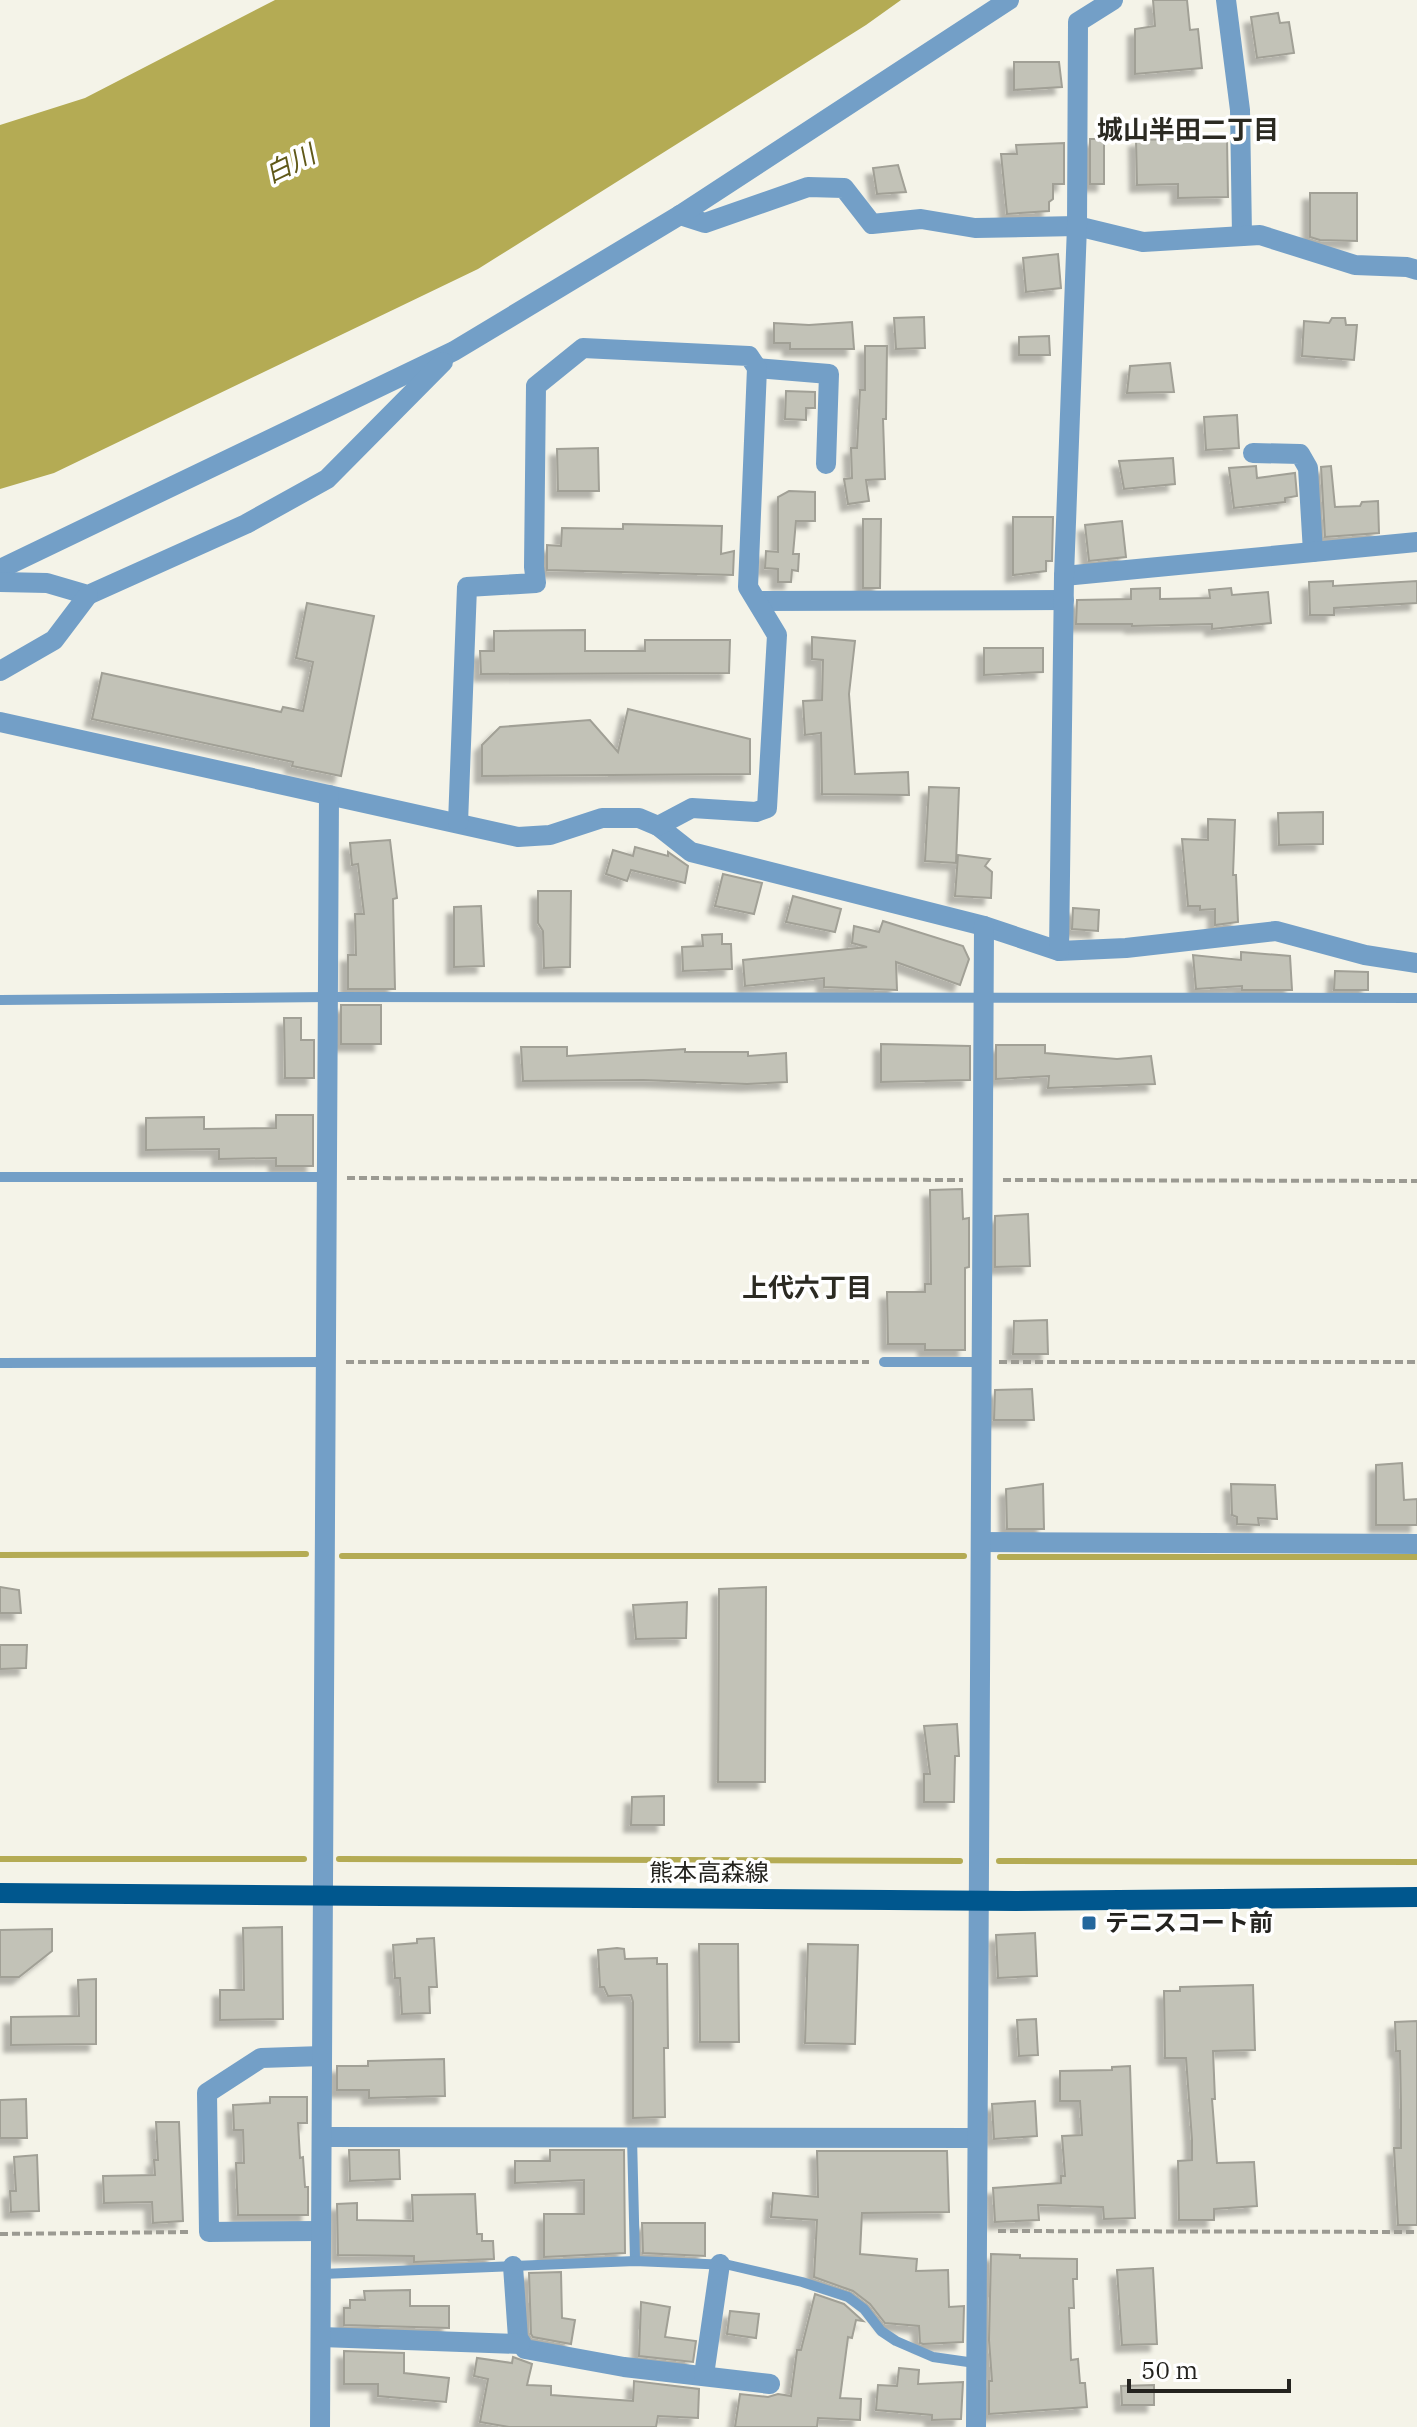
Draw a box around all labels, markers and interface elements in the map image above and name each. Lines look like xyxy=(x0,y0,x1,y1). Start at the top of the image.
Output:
district label: 城山半田二丁目 xyxy=(1097,112,1279,146)
water label: 白川 xyxy=(259,135,323,190)
district label: 上代六丁目 xyxy=(742,1270,872,1304)
street label: 熊本高森線 xyxy=(649,1856,769,1888)
place label: テニスコート前 xyxy=(1105,1906,1273,1938)
marker: テニスコート前 xyxy=(1080,1914,1098,1932)
scale bar xyxy=(1129,2343,1289,2393)
text: 50 m xyxy=(1141,2354,1198,2386)

